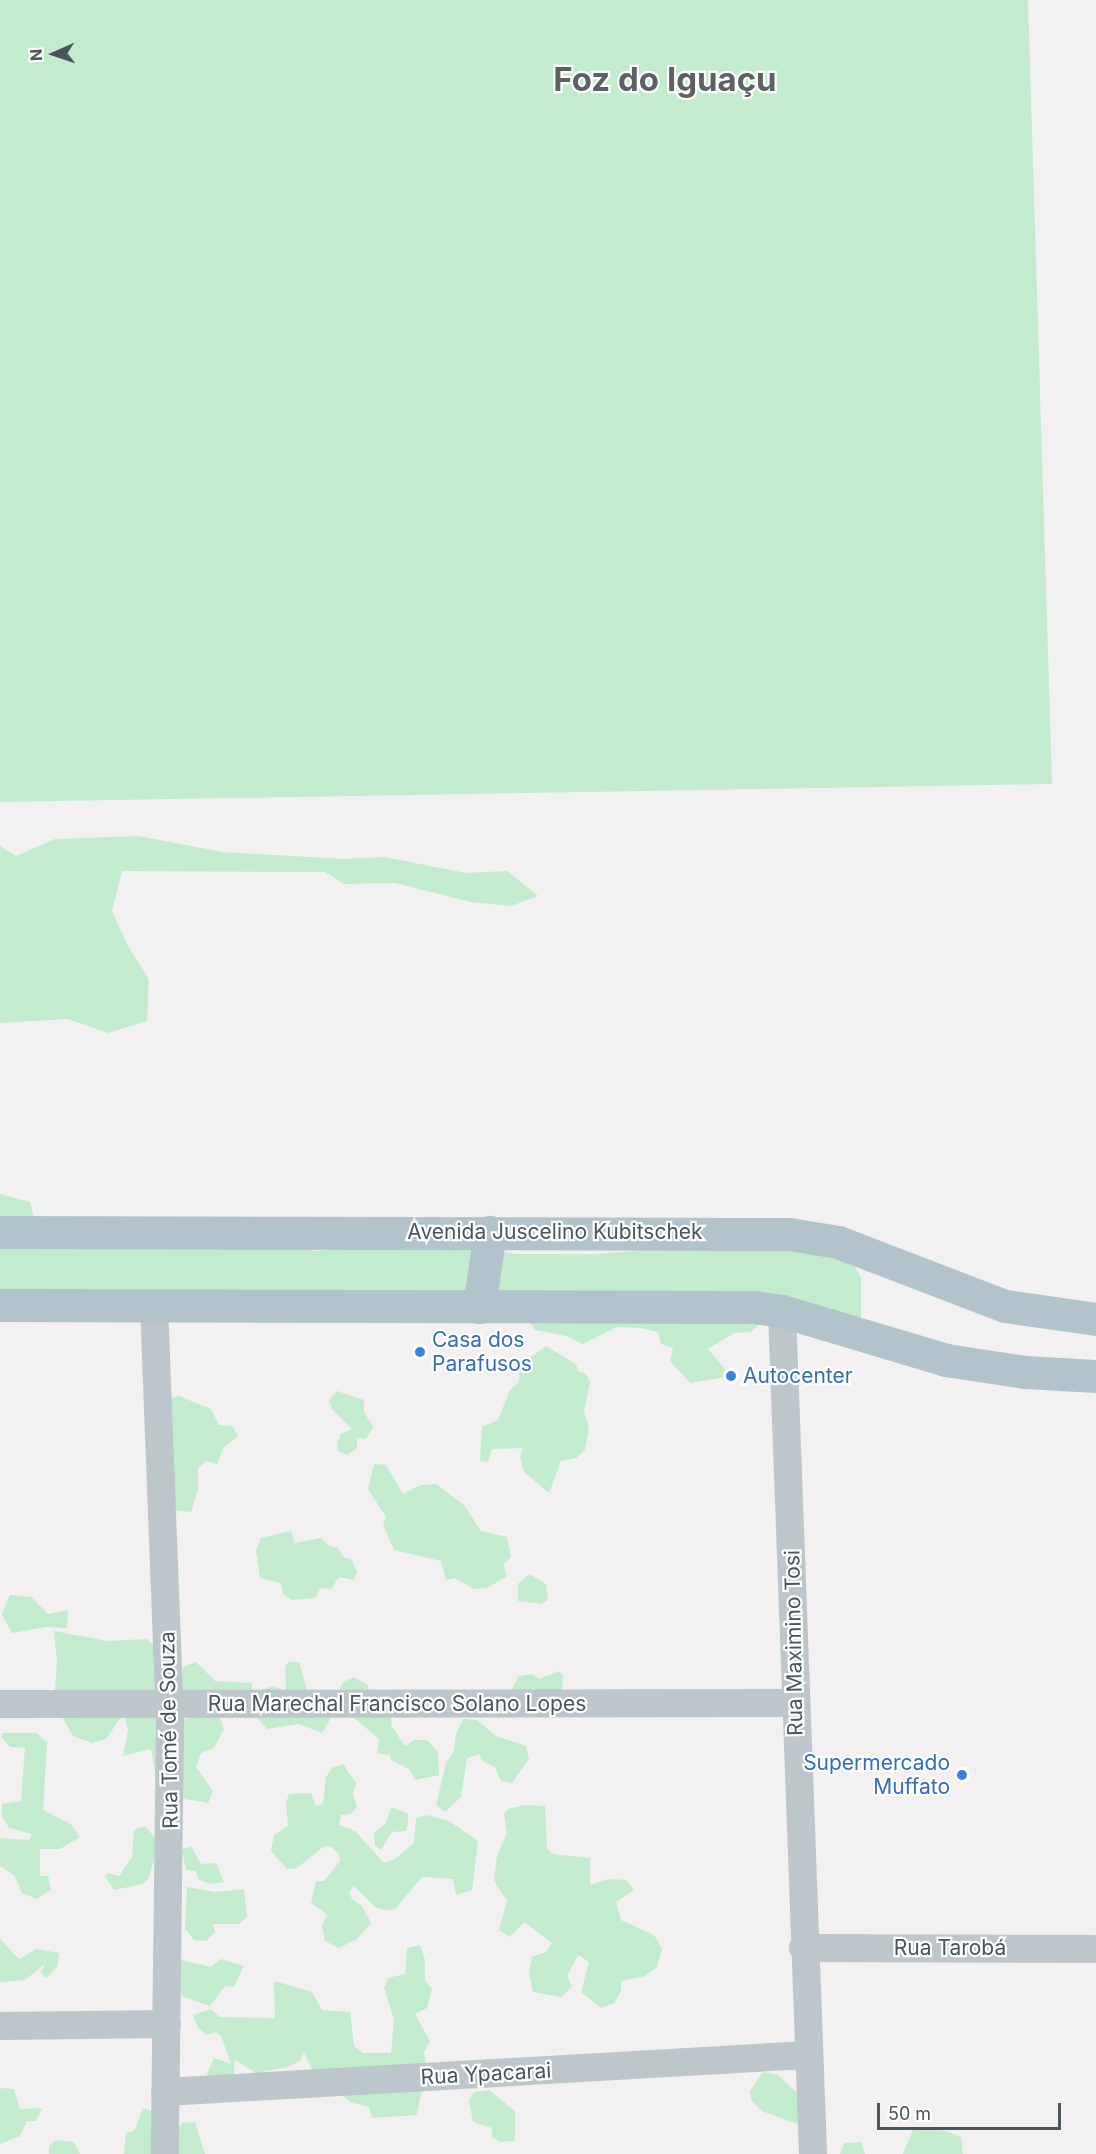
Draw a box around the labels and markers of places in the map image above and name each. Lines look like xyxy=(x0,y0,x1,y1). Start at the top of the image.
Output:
place label: Casa dos Parafusos xyxy=(432,1327,532,1377)
marker: Casa dos Parafusos xyxy=(413,1345,427,1359)
place label: Autocenter xyxy=(743,1363,853,1389)
marker: Autocenter xyxy=(724,1369,738,1383)
place label: Supermercado Muffato xyxy=(803,1750,950,1800)
marker: Supermercado Muffato xyxy=(955,1768,969,1782)

